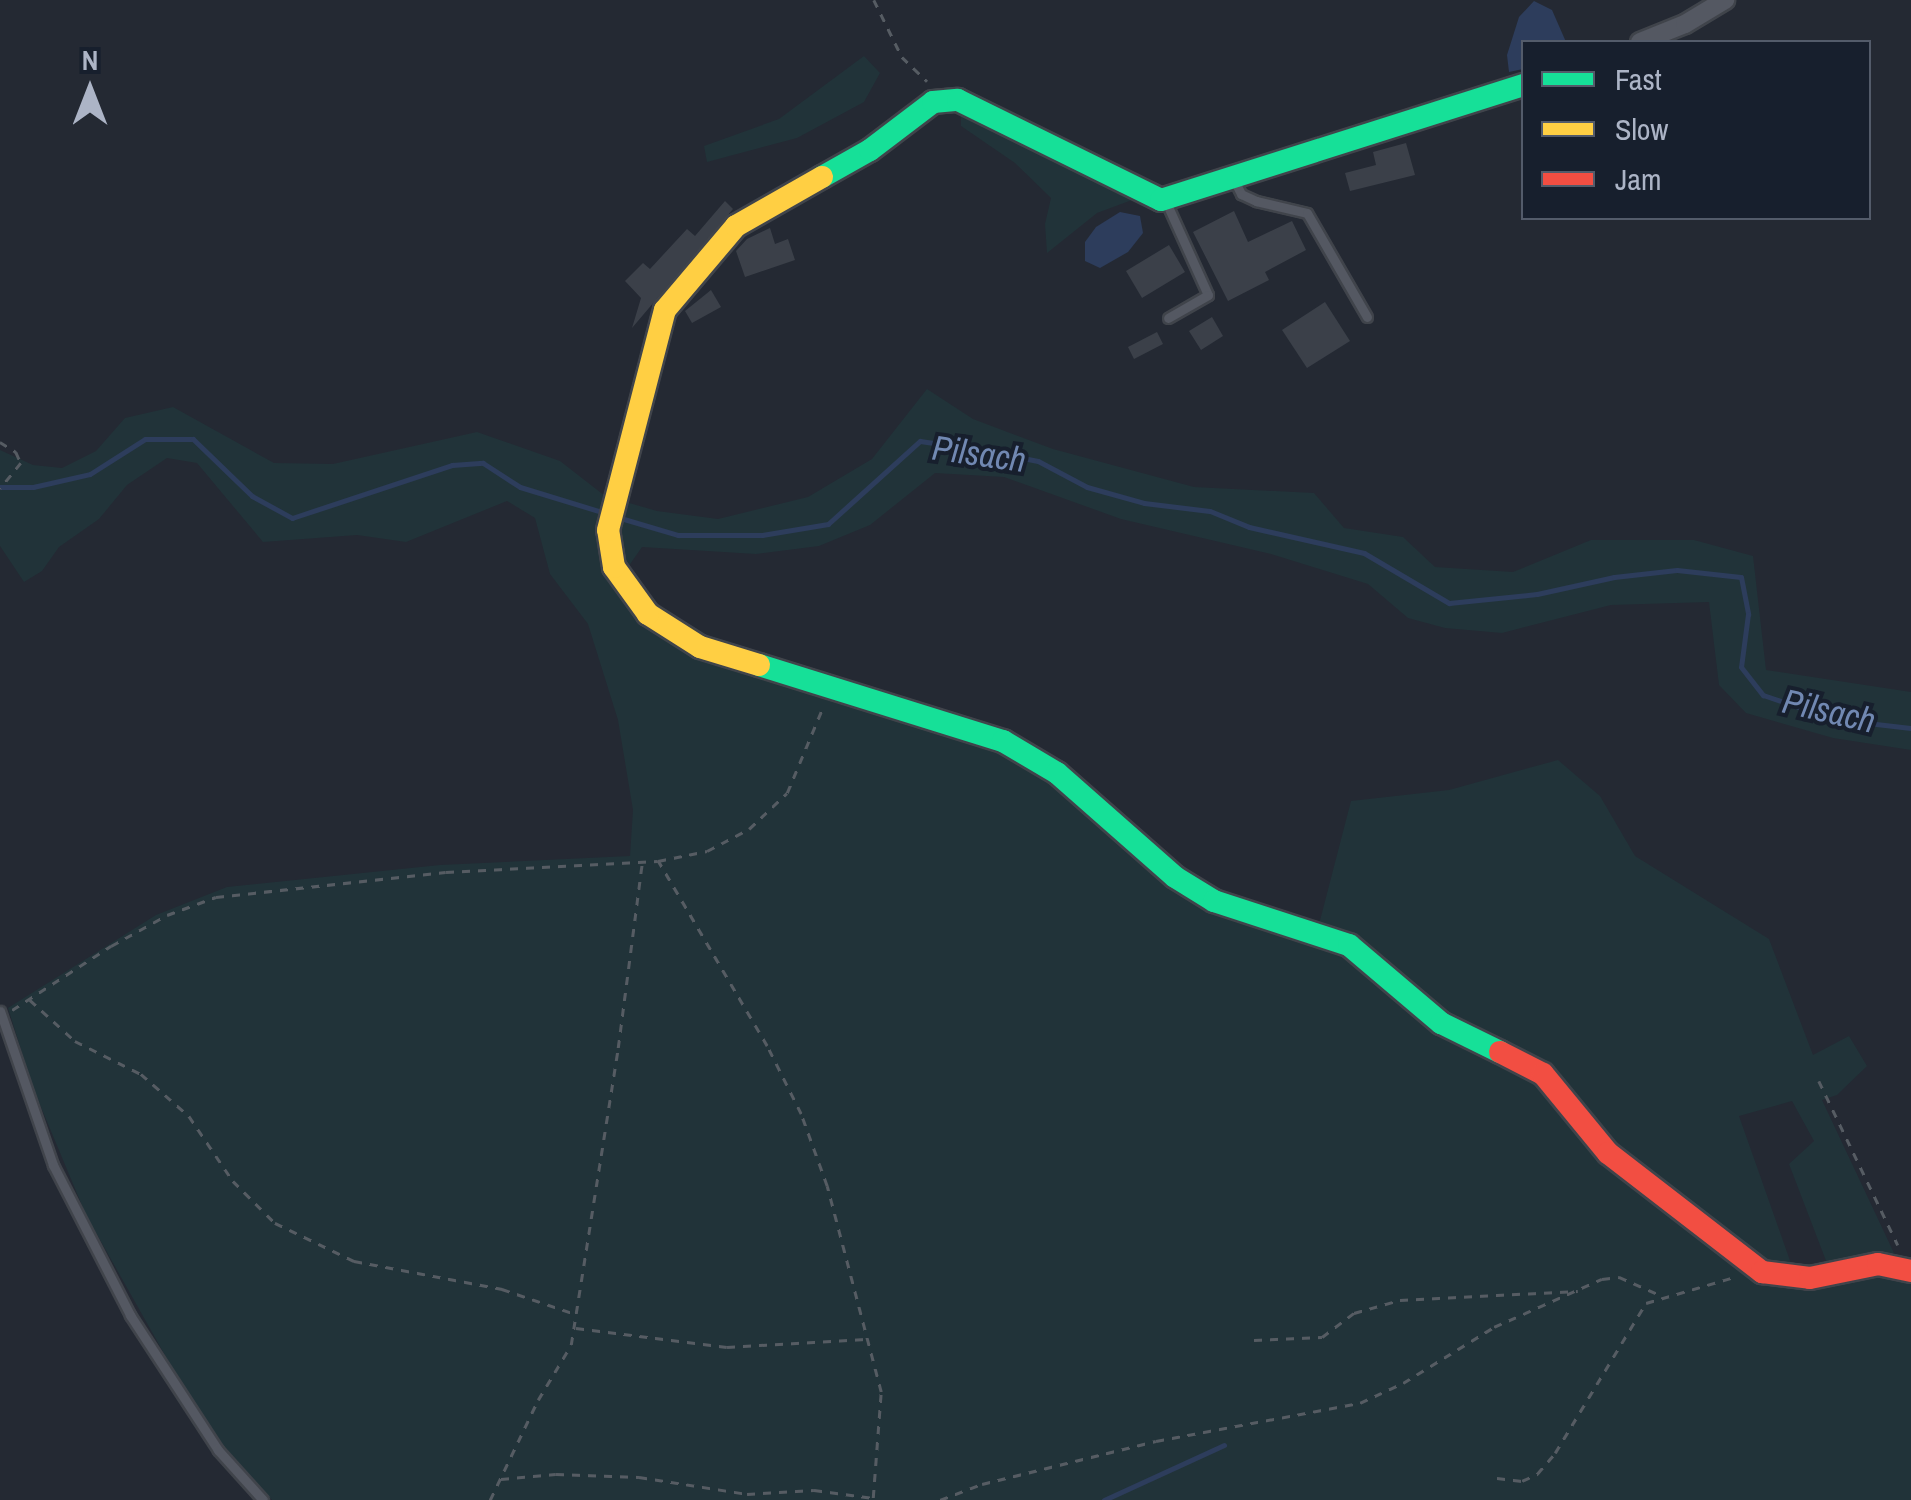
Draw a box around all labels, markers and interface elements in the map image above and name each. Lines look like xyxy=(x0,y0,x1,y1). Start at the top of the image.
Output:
north arrow xyxy=(40,40,140,140)
legend xyxy=(1521,40,1871,220)
text: N xyxy=(82,41,98,79)
text: Fast xyxy=(1615,59,1662,99)
text: Slow xyxy=(1615,109,1668,149)
text: Jam xyxy=(1615,159,1661,199)
water label: Pilsach xyxy=(929,427,1029,481)
water label: Pilsach xyxy=(1778,680,1880,742)

